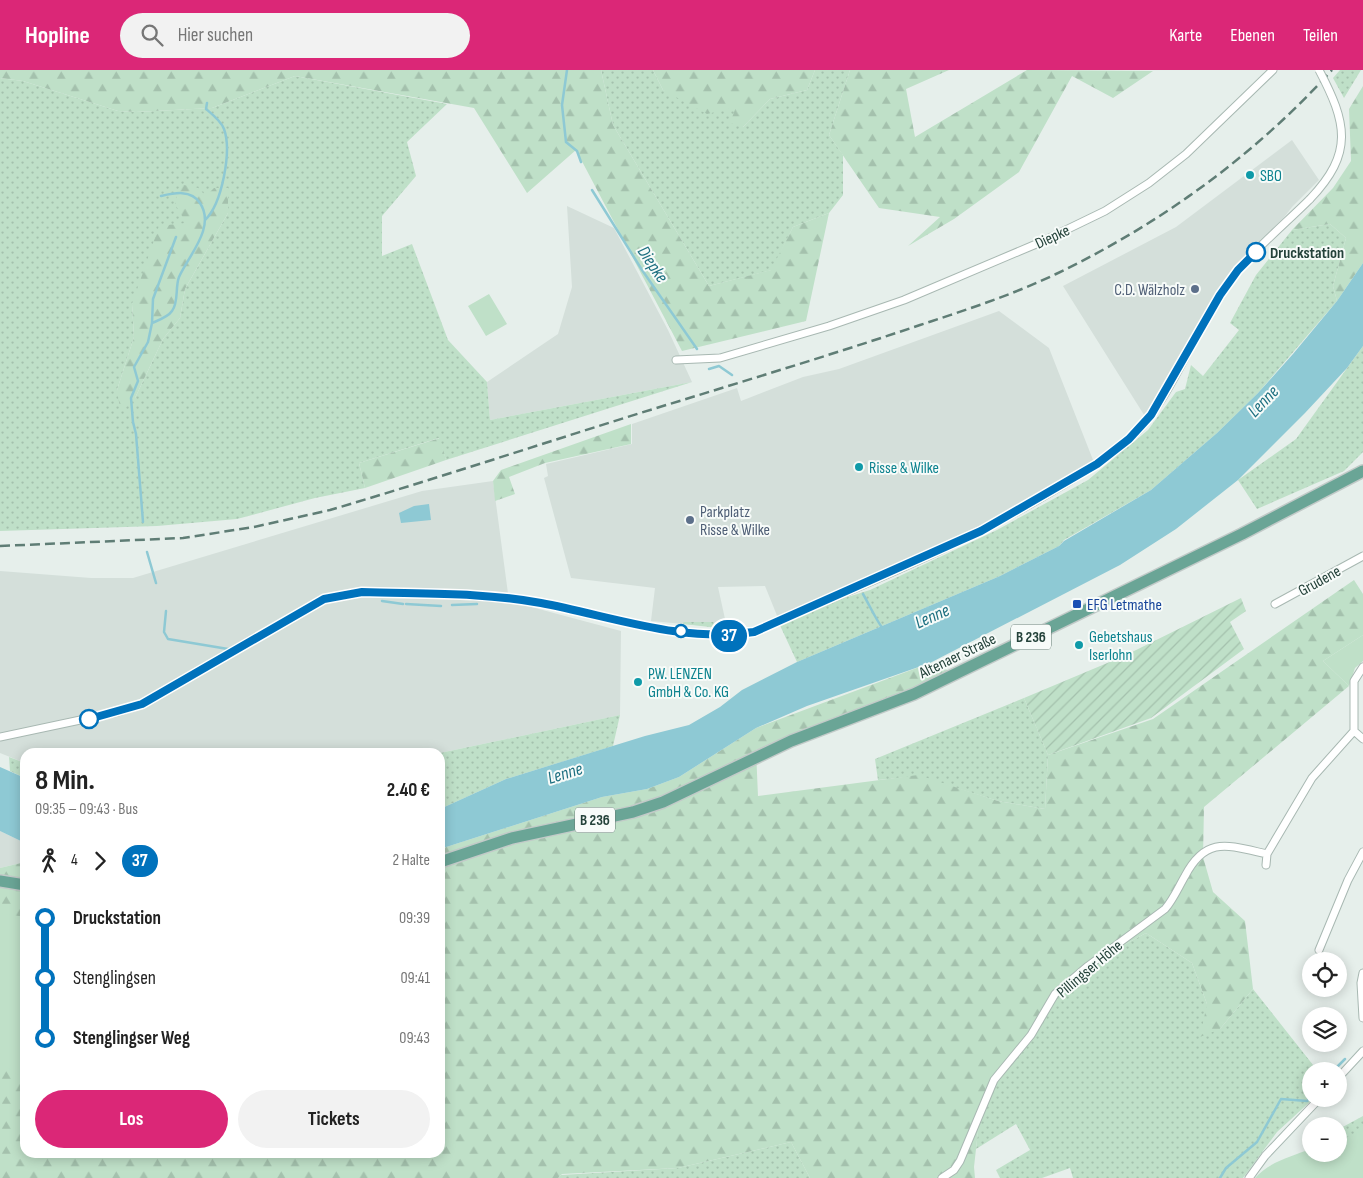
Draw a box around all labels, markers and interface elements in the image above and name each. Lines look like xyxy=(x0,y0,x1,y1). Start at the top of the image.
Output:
search box xyxy=(120,13,470,58)
text: Hopline xyxy=(25,21,90,50)
icon: search xyxy=(138,21,166,49)
text: Hier suchen xyxy=(178,24,253,47)
text: Karte xyxy=(1169,25,1202,46)
text: Ebenen xyxy=(1230,25,1275,46)
text: Teilen xyxy=(1303,25,1338,46)
place label: SBO xyxy=(1260,167,1282,186)
marker: SBO xyxy=(1244,169,1256,181)
street label: Diepke xyxy=(1032,221,1073,254)
water label: Diepke xyxy=(633,242,672,287)
marker: Druckstation xyxy=(1246,242,1266,262)
place label: Druckstation xyxy=(1270,244,1344,263)
place label: C.D. Wälzholz xyxy=(1114,281,1185,300)
marker: C.D. Wälzholz xyxy=(1189,283,1201,295)
water label: Lenne xyxy=(1243,381,1283,421)
place label: Risse & Wilke xyxy=(869,459,939,478)
marker: Risse & Wilke xyxy=(853,461,865,473)
place label: Parkplatz Risse & Wilke xyxy=(700,503,770,540)
marker: Parkplatz Risse & Wilke xyxy=(684,514,696,526)
street label: Grudene xyxy=(1295,562,1344,601)
place label: EFG Letmathe xyxy=(1087,596,1162,615)
marker: EFG Letmathe xyxy=(1071,598,1083,610)
water label: Lenne xyxy=(912,600,953,633)
line badge: 37 xyxy=(706,620,752,652)
unlabelled marker xyxy=(674,624,688,638)
road number: B 236 xyxy=(1011,624,1051,650)
text: 37 xyxy=(721,625,737,646)
place label: Gebetshaus Iserlohn xyxy=(1089,628,1153,665)
street label: Altenaer Straße xyxy=(915,630,999,684)
marker: Gebetshaus Iserlohn xyxy=(1073,639,1085,651)
place label: P.W. LENZEN GmbH & Co. KG xyxy=(648,665,729,702)
marker: P.W. LENZEN GmbH & Co. KG xyxy=(632,676,644,688)
unlabelled marker xyxy=(79,709,99,729)
water label: Lenne xyxy=(545,758,585,789)
text: 8 Min. xyxy=(35,764,95,797)
text: 2.40 € xyxy=(387,779,430,802)
text: 09:35 – 09:43 · Bus xyxy=(35,800,138,819)
road number: B 236 xyxy=(575,808,615,832)
icon: walk xyxy=(35,847,63,875)
icon: forward xyxy=(86,847,114,875)
text: 37 xyxy=(132,850,148,871)
text: 4 xyxy=(71,851,78,870)
text: 2 Halte xyxy=(392,851,430,870)
text: Druckstation xyxy=(73,907,161,930)
text: 09:39 xyxy=(399,909,430,928)
street label: Pillingser Höhe xyxy=(1053,936,1127,1002)
map controls xyxy=(1302,952,1347,1162)
button: locate xyxy=(1302,952,1347,997)
text: Stenglingsen xyxy=(73,967,156,990)
text: 09:41 xyxy=(400,969,430,988)
button: layers xyxy=(1302,1007,1347,1052)
text: Stenglingser Weg xyxy=(73,1027,190,1050)
text: 09:43 xyxy=(399,1029,430,1048)
button: + xyxy=(1302,1062,1347,1107)
button: Los xyxy=(35,1090,228,1148)
button: Tickets xyxy=(238,1090,430,1148)
button: − xyxy=(1302,1117,1347,1162)

